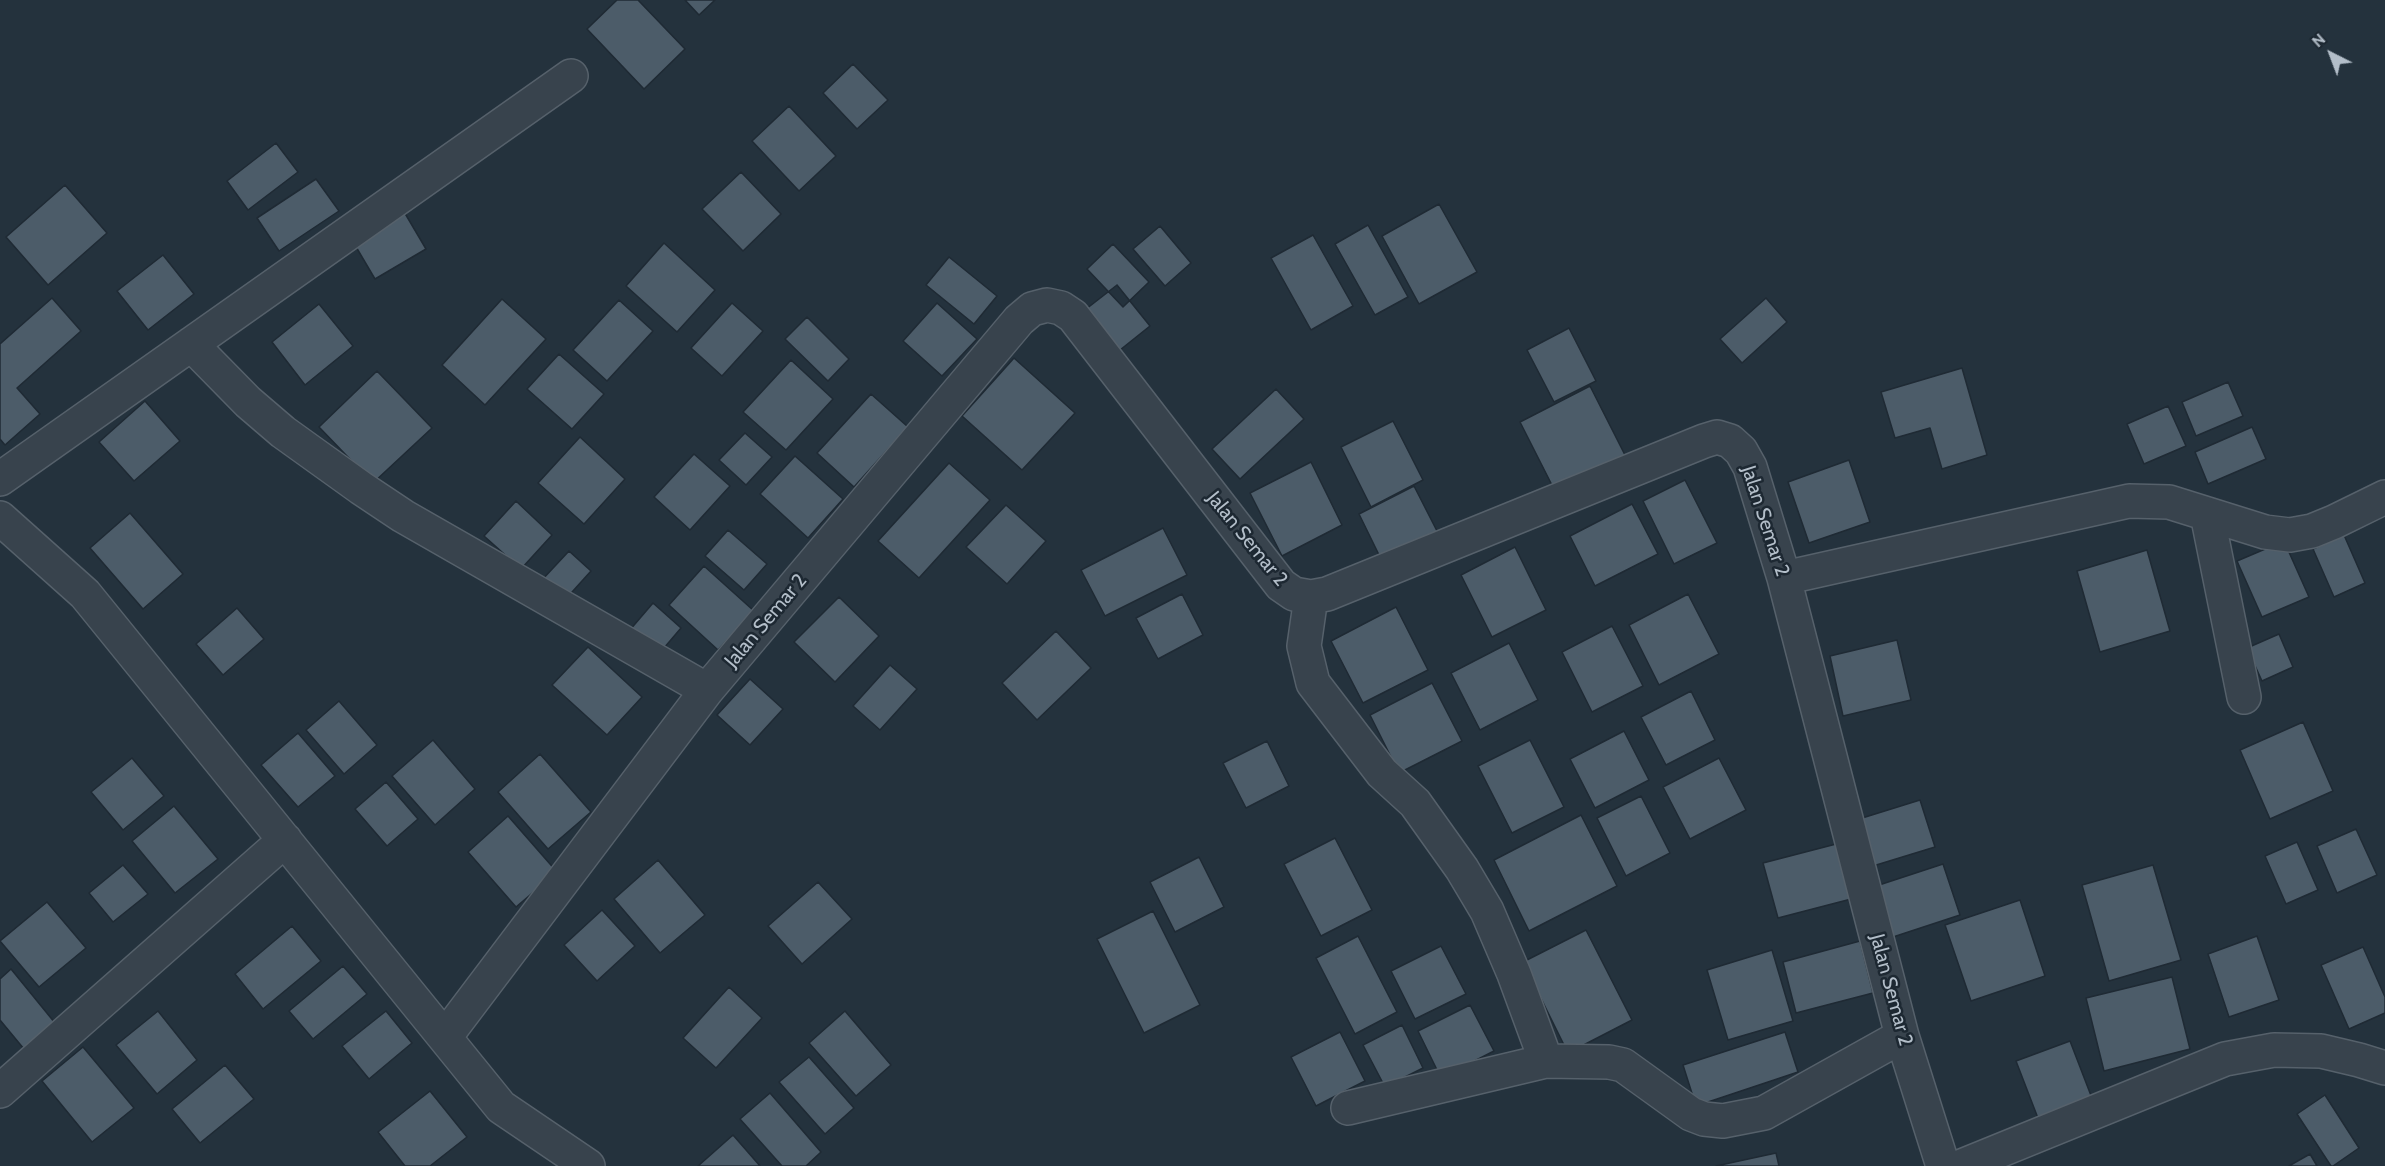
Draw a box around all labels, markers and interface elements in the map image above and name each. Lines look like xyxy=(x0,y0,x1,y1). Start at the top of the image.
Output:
north arrow xyxy=(2301,24,2361,84)
text: N xyxy=(2308,29,2329,51)
street label: Jalan Semar 2 xyxy=(1736,463,1794,579)
street label: Jalan Semar 2 xyxy=(1202,487,1292,591)
street label: Jalan Semar 2 xyxy=(720,569,812,673)
street label: Jalan Semar 2 xyxy=(1865,931,1917,1049)

